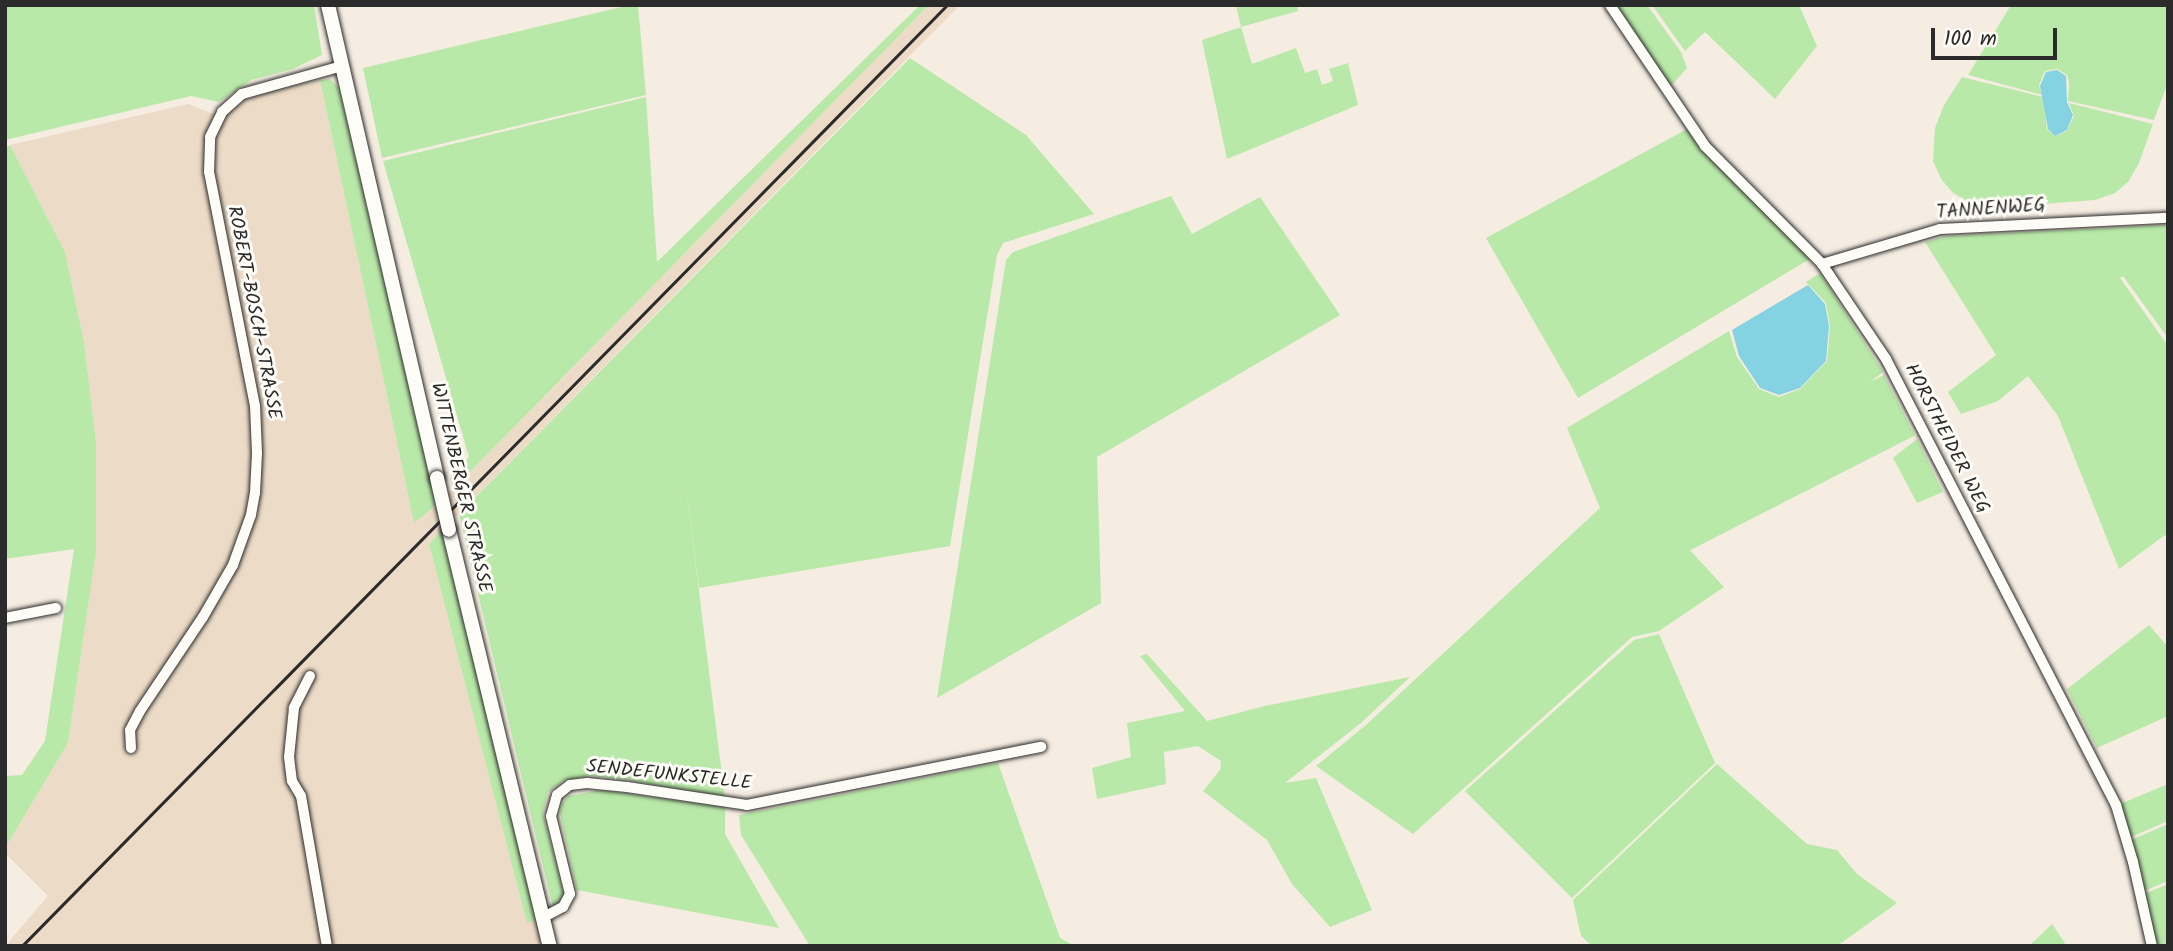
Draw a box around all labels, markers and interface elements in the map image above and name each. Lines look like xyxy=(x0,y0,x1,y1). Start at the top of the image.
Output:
scale bar xyxy=(1935,14,2061,58)
text: 100 m xyxy=(1944,23,1997,56)
street label: TANNENWEG xyxy=(1936,195,2046,225)
street label: ROBERT-BOSCH-STRASSE xyxy=(221,204,285,422)
street label: HORSTHEIDER WEG xyxy=(1898,360,1994,518)
street label: WITTENBERGER STRASSE xyxy=(425,381,495,595)
street label: SENDEFUNKSTELLE xyxy=(585,756,753,796)

